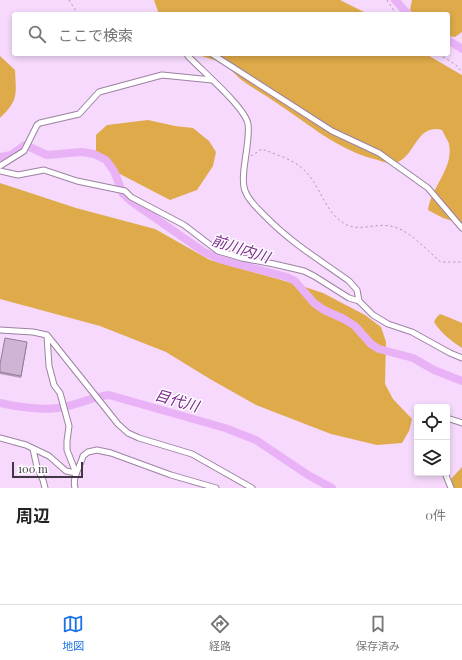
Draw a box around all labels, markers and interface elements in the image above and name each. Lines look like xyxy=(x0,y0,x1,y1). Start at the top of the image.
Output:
search box xyxy=(12,12,450,56)
icon: search xyxy=(26,23,48,45)
text: ここで検索 xyxy=(58,25,133,45)
water label: 前川内川 xyxy=(209,229,275,267)
water label: 目代川 xyxy=(153,384,203,416)
map controls xyxy=(414,404,450,476)
button: locate xyxy=(414,404,450,440)
button: layers xyxy=(414,440,450,476)
scale bar xyxy=(12,460,83,479)
text: 100 m xyxy=(18,461,48,476)
text: 周辺 xyxy=(16,504,50,526)
text: 0件 xyxy=(425,506,446,523)
tab: 地図 xyxy=(62,613,84,653)
tab: 経路 xyxy=(209,613,231,653)
tab: 保存済み xyxy=(356,613,400,653)

